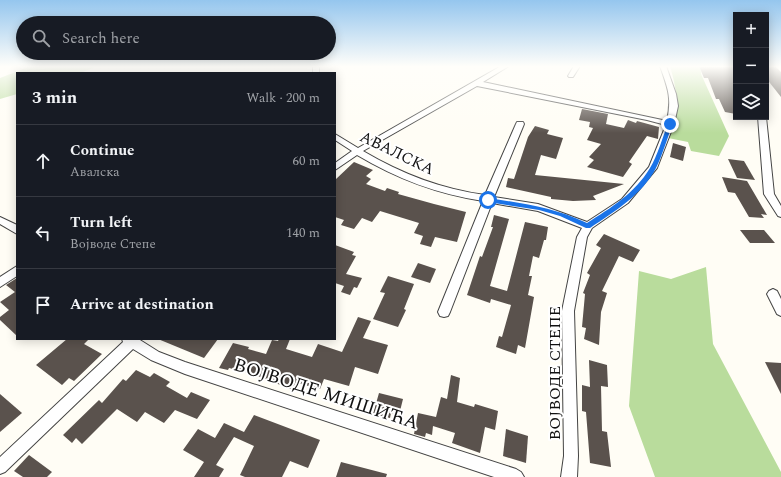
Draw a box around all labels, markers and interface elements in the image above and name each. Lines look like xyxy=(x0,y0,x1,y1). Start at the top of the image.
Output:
map controls xyxy=(733,12,769,120)
button: + xyxy=(733,12,769,48)
search box xyxy=(16,16,336,60)
icon: search xyxy=(30,27,52,49)
text: Search here xyxy=(62,27,140,50)
button: − xyxy=(733,48,769,84)
button: layers xyxy=(733,84,769,120)
text: 3 min xyxy=(32,85,77,111)
text: Walk · 200 m xyxy=(246,88,320,108)
route end xyxy=(661,115,679,133)
street label: АВАЛСКА xyxy=(356,125,438,181)
text: Continue xyxy=(70,139,135,162)
icon: ahead xyxy=(32,150,54,172)
text: 60 m xyxy=(293,151,320,171)
text: Авалска xyxy=(70,162,120,182)
route start xyxy=(479,191,497,209)
text: Turn left xyxy=(70,211,132,234)
icon: left xyxy=(32,222,54,244)
text: 140 m xyxy=(286,223,320,243)
text: Војводе Степе xyxy=(70,234,156,254)
text: Arrive at destination xyxy=(70,293,214,316)
icon: arrive xyxy=(32,294,54,316)
street label: ВОЈВОДЕ СТЕПЕ xyxy=(543,306,567,440)
street label: ВОЈВОДЕ МИШИЋА xyxy=(230,350,422,438)

